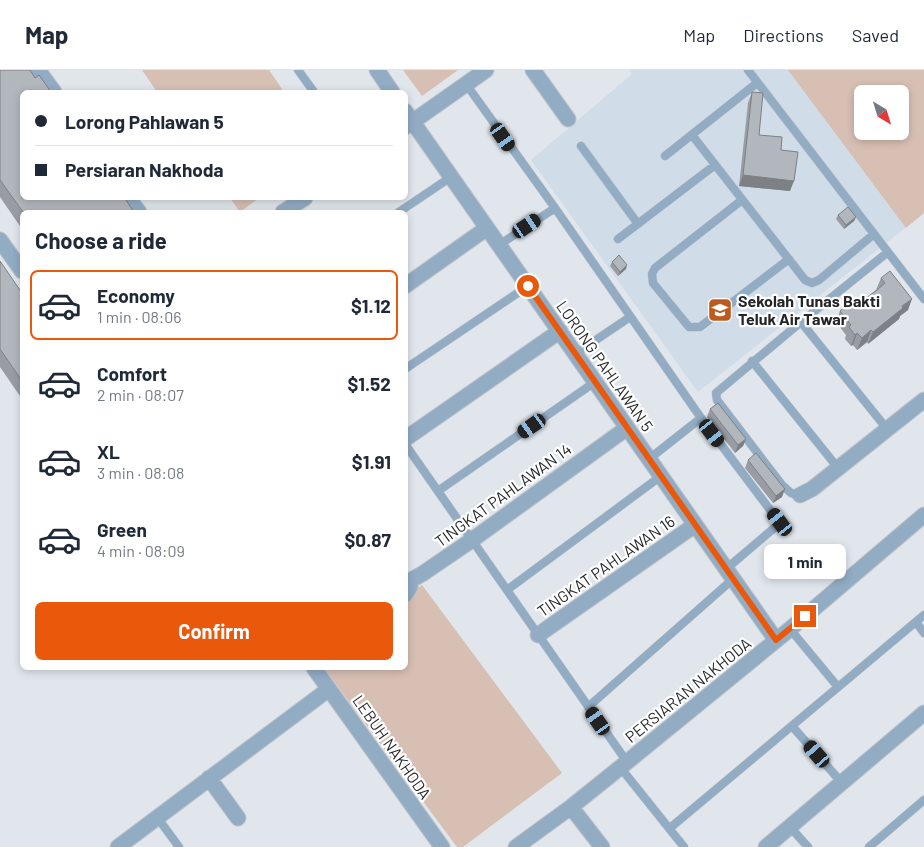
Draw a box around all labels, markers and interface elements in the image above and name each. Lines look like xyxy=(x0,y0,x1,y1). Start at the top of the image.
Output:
text: Map xyxy=(25,20,68,49)
text: Map xyxy=(683,24,715,46)
text: Directions xyxy=(743,24,824,46)
text: Saved xyxy=(852,24,899,46)
north arrow xyxy=(854,85,909,140)
map controls xyxy=(854,85,909,140)
text: Lorong Pahlawan 5 xyxy=(65,110,224,133)
car xyxy=(488,120,517,154)
text: Persiaran Nakhoda xyxy=(65,158,224,181)
car xyxy=(510,211,543,241)
text: Choose a ride xyxy=(35,227,167,253)
route start xyxy=(517,275,539,297)
icon: car xyxy=(37,283,82,328)
text: Economy xyxy=(97,284,175,307)
place label: Sekolah Tunas Bakti Teluk Air Tawar xyxy=(738,291,880,328)
text: $1.12 xyxy=(351,294,391,317)
street label: LORONG PAHLAWAN 5 xyxy=(553,297,658,435)
school or university icon: Sekolah Tunas Bakti Teluk Air Tawar xyxy=(707,297,733,323)
text: 1 min · 08:06 xyxy=(97,307,182,326)
icon: car xyxy=(37,361,82,406)
text: Comfort xyxy=(97,362,167,385)
text: $1.52 xyxy=(347,372,391,395)
text: 2 min · 08:07 xyxy=(97,385,184,404)
car xyxy=(515,411,548,441)
car xyxy=(696,417,727,449)
icon: car xyxy=(37,439,82,484)
street label: TINGKAT PAHLAWAN 14 xyxy=(431,439,575,550)
text: XL xyxy=(97,440,120,463)
text: $1.91 xyxy=(352,450,391,473)
text: 3 min · 08:08 xyxy=(97,463,184,482)
car xyxy=(764,506,795,538)
street label: TINGKAT PAHLAWAN 16 xyxy=(533,511,678,620)
icon: car xyxy=(37,517,82,562)
text: Green xyxy=(97,518,147,541)
text: $0.87 xyxy=(344,528,391,551)
text: 4 min · 08:09 xyxy=(97,541,185,560)
callout: 1 min xyxy=(764,544,846,578)
text: 1 min xyxy=(787,552,823,571)
button: Confirm xyxy=(35,602,393,660)
route end xyxy=(794,605,816,627)
street label: PERSIARAN NAKHODA xyxy=(621,633,755,746)
street label: LEBUH NAKHODA xyxy=(349,691,436,803)
car xyxy=(583,704,612,738)
car xyxy=(801,738,832,770)

